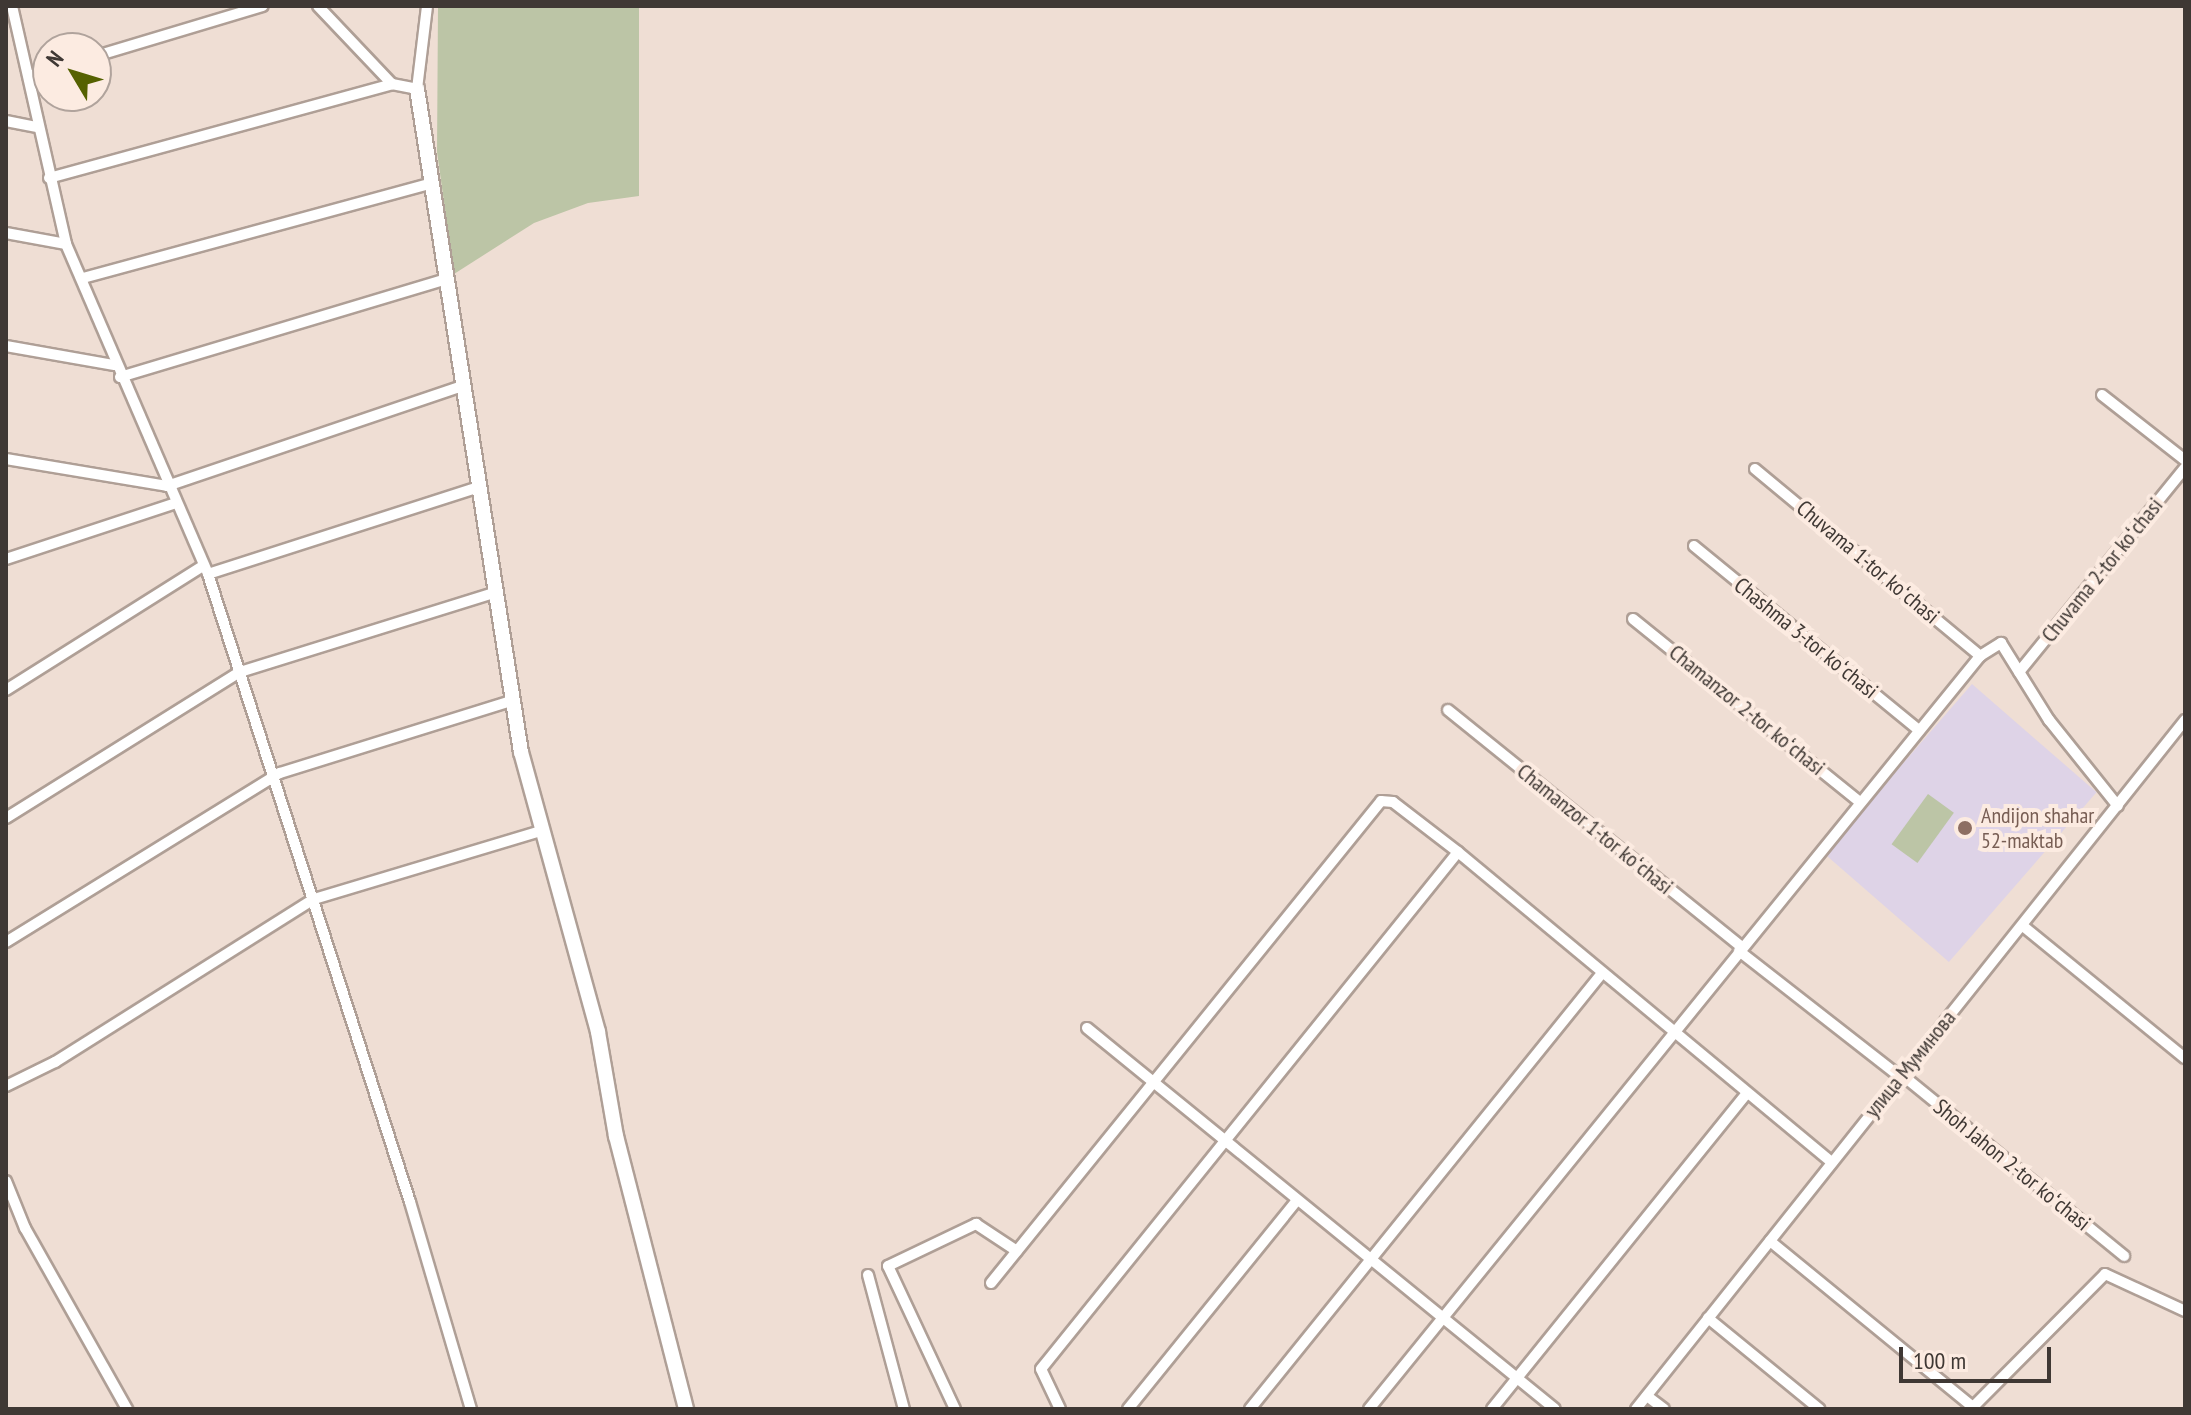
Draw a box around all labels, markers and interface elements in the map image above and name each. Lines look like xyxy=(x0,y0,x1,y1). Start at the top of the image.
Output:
north arrow xyxy=(32,32,112,112)
text: N xyxy=(40,45,69,72)
street label: Chuvama 2-tor koʻchasi xyxy=(2036,493,2168,647)
street label: Chuvama 1-tor koʻchasi xyxy=(1791,495,1945,629)
street label: Chashma 3-tor koʻchasi xyxy=(1729,572,1883,704)
street label: Chamanzor 2-tor koʻchasi xyxy=(1664,639,1830,781)
street label: Chamanzor 1-tor koʻchasi xyxy=(1512,758,1678,900)
place label: Andijon shahar 52-maktab xyxy=(1981,802,2094,854)
marker: Andijon shahar 52-maktab xyxy=(1956,819,1974,837)
street label: улица Муминова xyxy=(1859,1005,1961,1123)
street label: Shoh Jahon 2-tor koʻchasi xyxy=(1928,1094,2096,1236)
scale bar xyxy=(1903,1331,2055,1381)
text: 100 m xyxy=(1913,1345,1966,1376)

